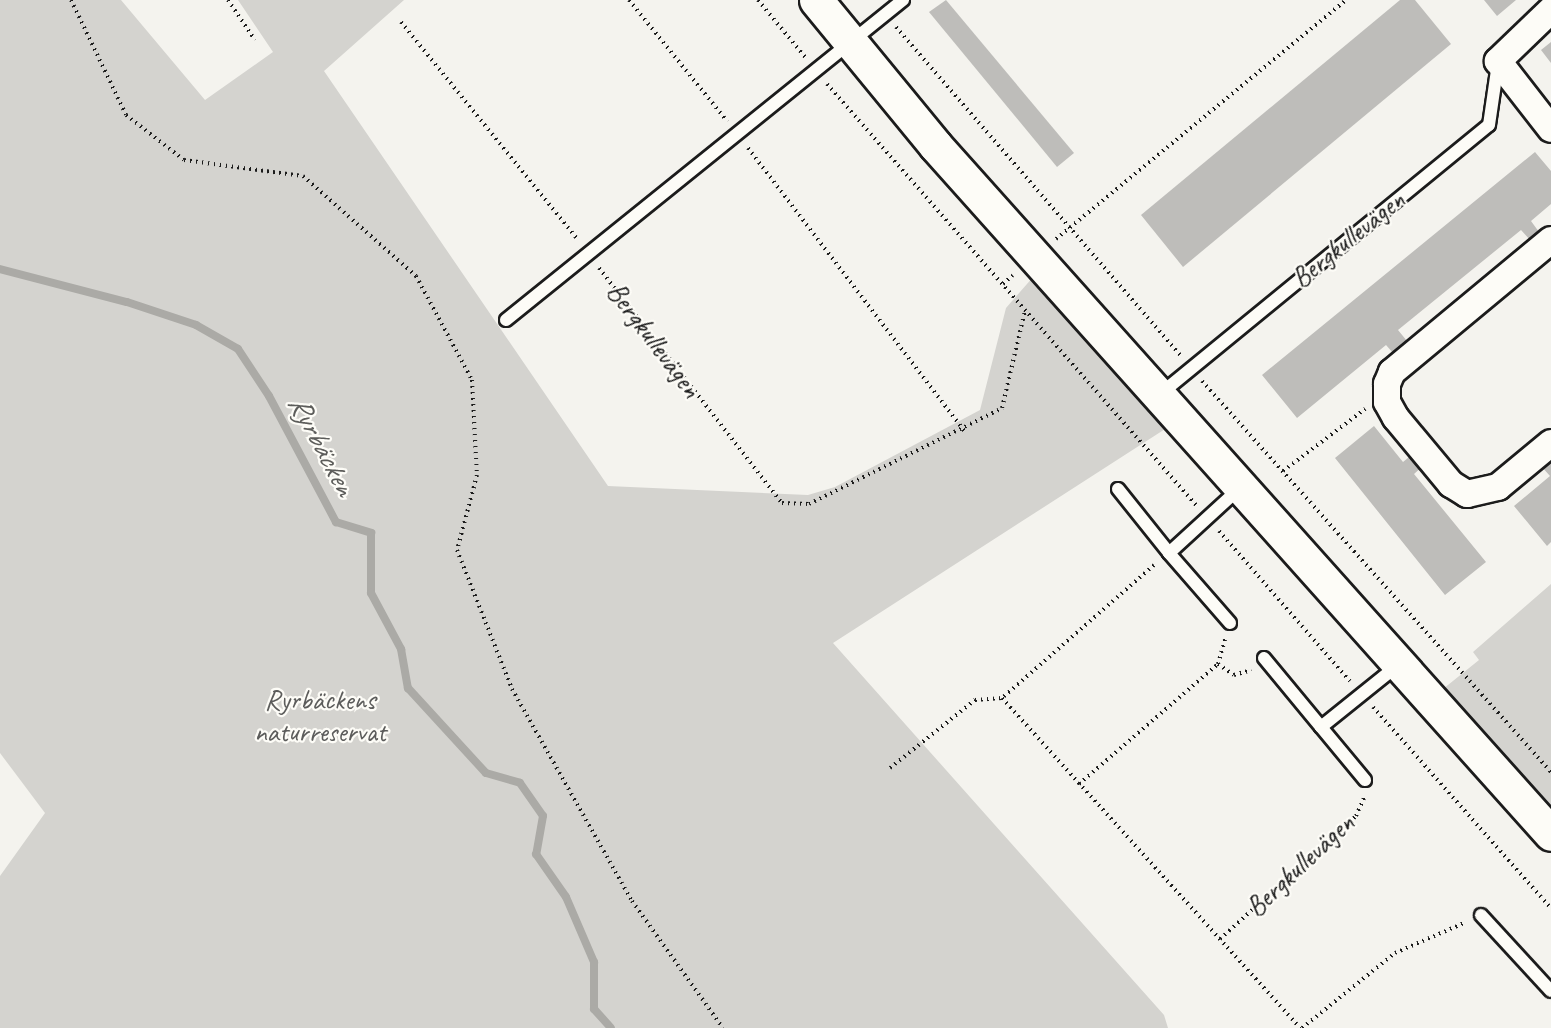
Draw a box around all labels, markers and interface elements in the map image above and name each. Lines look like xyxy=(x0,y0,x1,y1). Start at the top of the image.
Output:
street label: Bergkullevägen xyxy=(1285,183,1411,295)
street label: Bergkullevägen xyxy=(600,276,708,404)
water label: Ryrbäcken xyxy=(281,389,363,501)
park label: Ryrbäckens naturreservat xyxy=(254,683,386,749)
street label: Bergkullevägen xyxy=(1239,806,1361,924)

